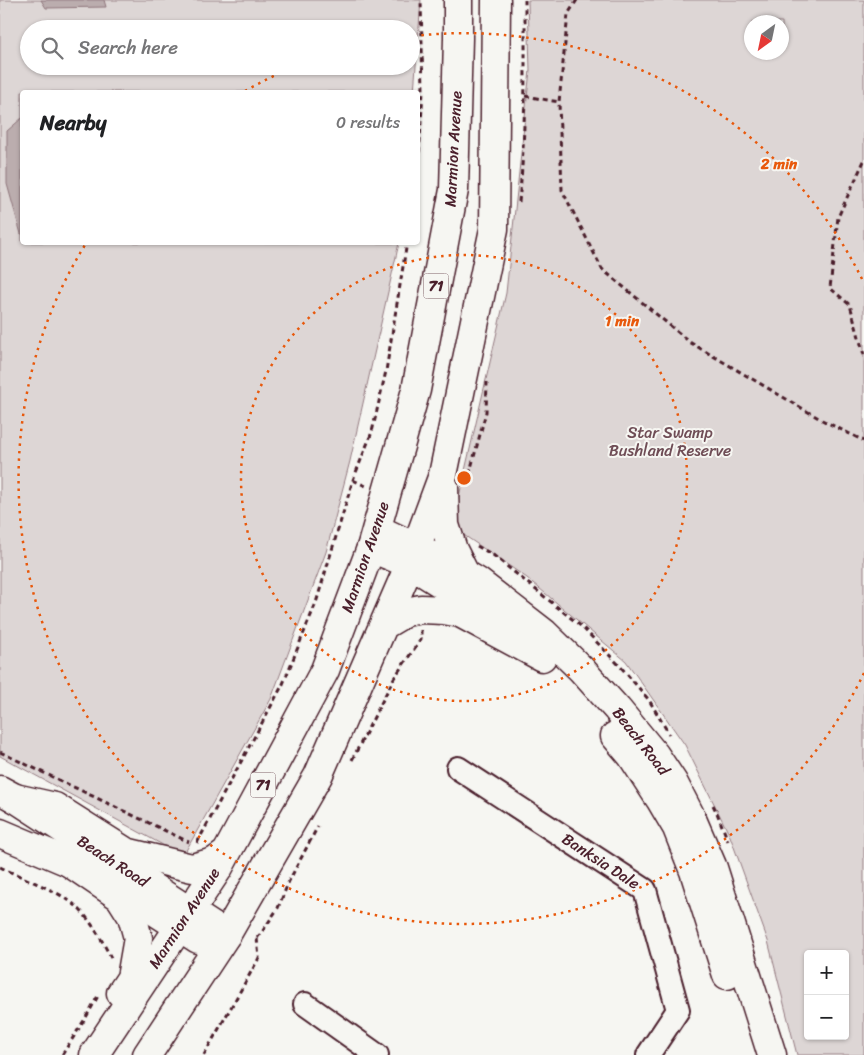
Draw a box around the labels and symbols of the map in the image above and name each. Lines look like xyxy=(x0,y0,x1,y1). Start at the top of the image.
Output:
north arrow xyxy=(744,15,789,60)
street label: Marmion Avenue xyxy=(435,90,471,208)
text: 2 min xyxy=(760,151,798,177)
road number: 71 xyxy=(424,274,448,298)
text: 1 min xyxy=(605,308,640,334)
park label: Star Swamp Bushland Reserve xyxy=(609,418,731,465)
centre of rings xyxy=(455,469,473,487)
street label: Marmion Avenue xyxy=(332,497,398,617)
street label: Beach Road xyxy=(605,700,678,783)
road number: 71 xyxy=(250,772,276,798)
street label: Banksia Dale xyxy=(556,825,646,897)
street label: Beach Road xyxy=(71,827,156,896)
street label: Marmion Avenue xyxy=(140,861,228,975)

